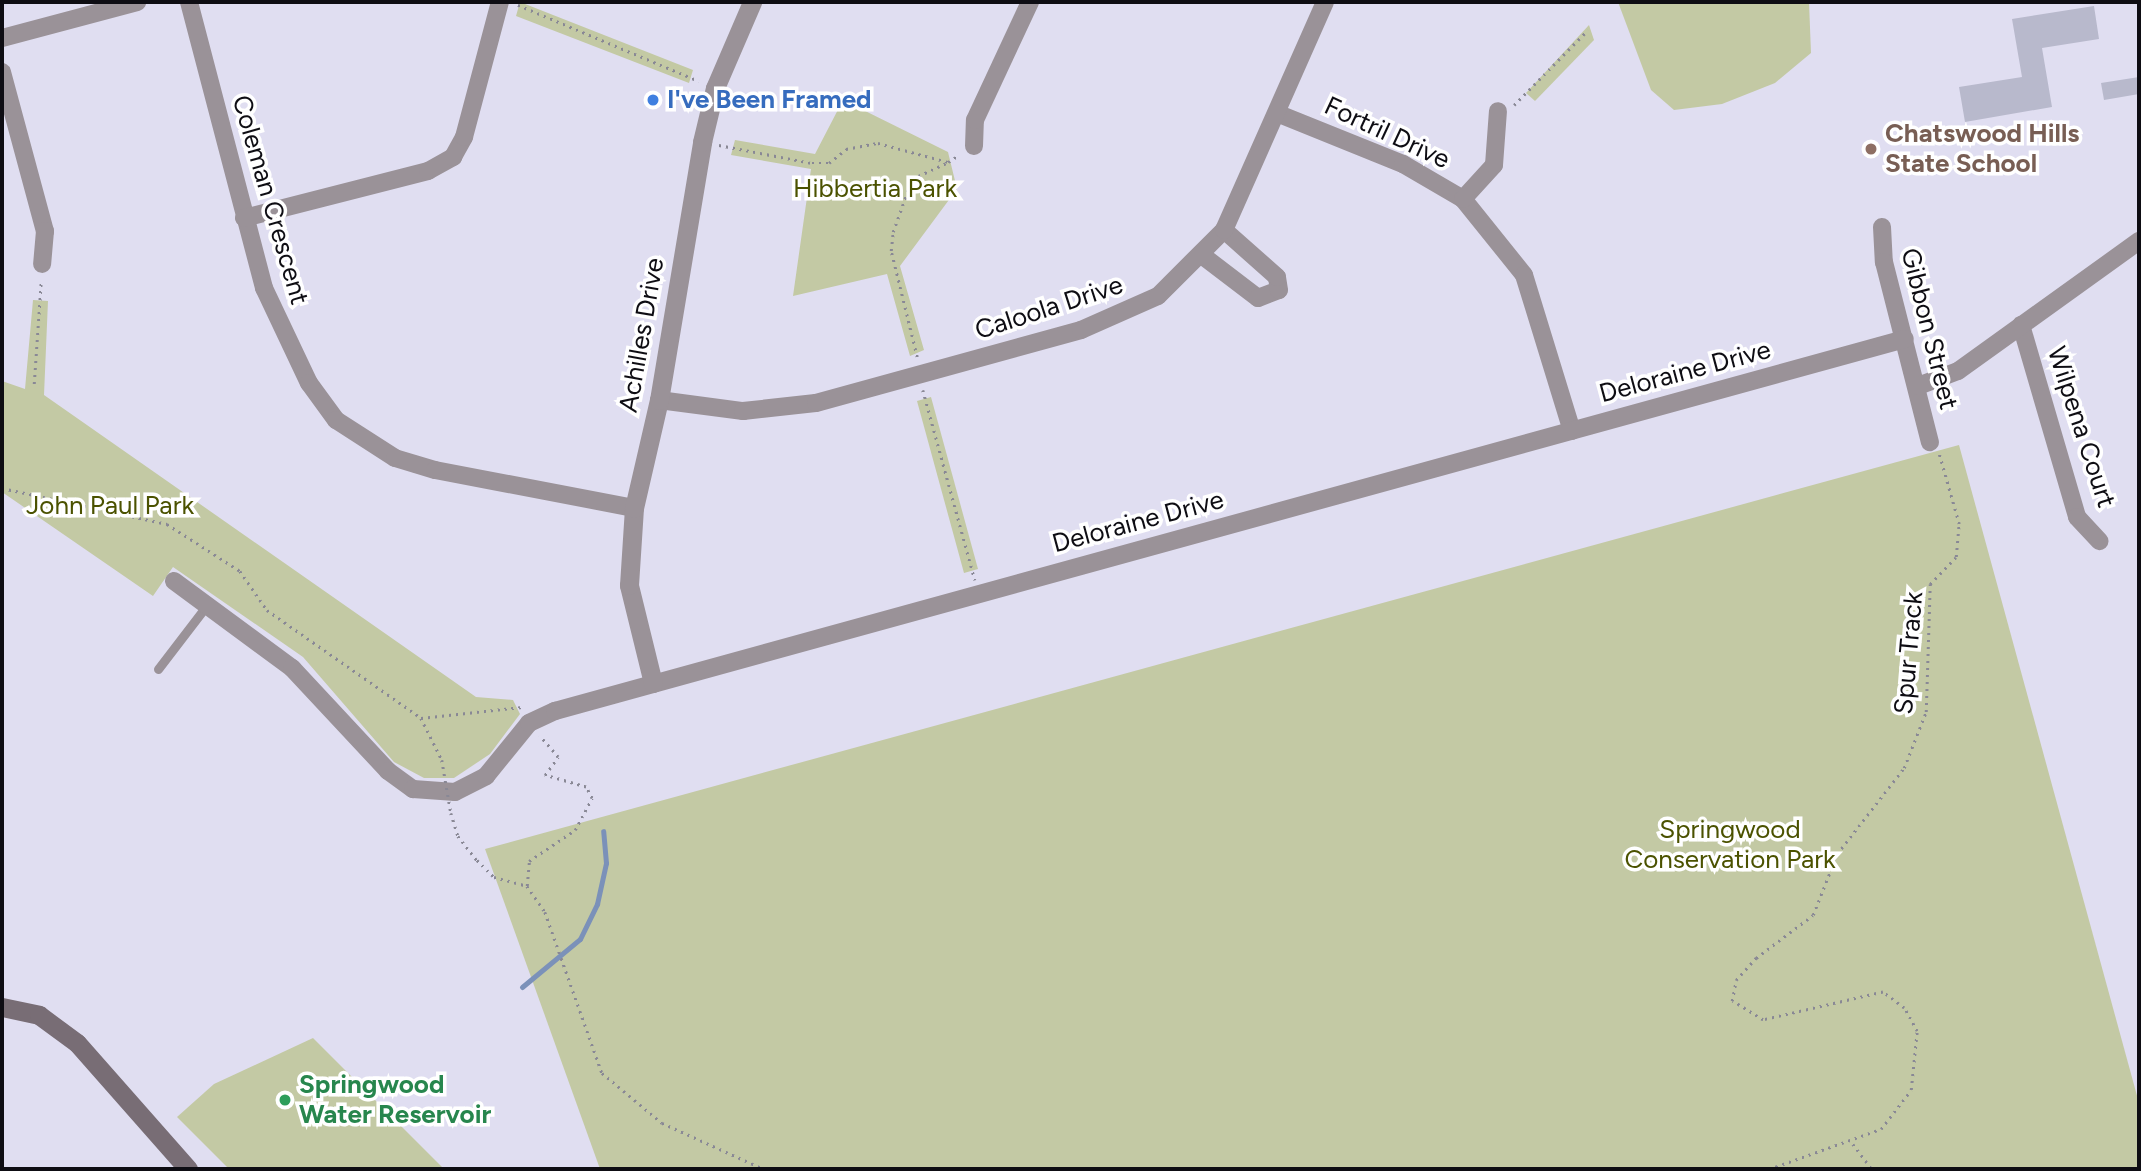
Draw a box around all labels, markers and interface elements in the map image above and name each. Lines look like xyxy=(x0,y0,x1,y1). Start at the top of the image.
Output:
place label: I've Been Framed xyxy=(667,84,872,116)
street label: Fortril Drive xyxy=(1319,90,1455,176)
street label: Coleman Crescent xyxy=(225,92,315,308)
marker: I've Been Framed xyxy=(645,92,661,108)
place label: Chatswood Hills State School xyxy=(1885,118,2079,180)
marker: Chatswood Hills State School xyxy=(1863,141,1879,157)
park label: Hibbertia Park xyxy=(793,173,957,205)
street label: Gibbon Street xyxy=(1894,245,1964,413)
street label: Achilles Drive xyxy=(613,255,671,415)
street label: Caloola Drive xyxy=(971,269,1127,347)
street label: Deloraine Drive xyxy=(1596,334,1774,410)
street label: Wilpena Court xyxy=(2040,343,2122,511)
street label: Deloraine Drive xyxy=(1049,484,1227,560)
park label: John Paul Park xyxy=(26,490,194,522)
street label: Spur Track xyxy=(1888,590,1930,716)
park label: Springwood Conservation Park xyxy=(1624,814,1836,876)
place label: Springwood Water Reservoir xyxy=(299,1069,491,1130)
marker: Springwood Water Reservoir xyxy=(277,1092,293,1108)

